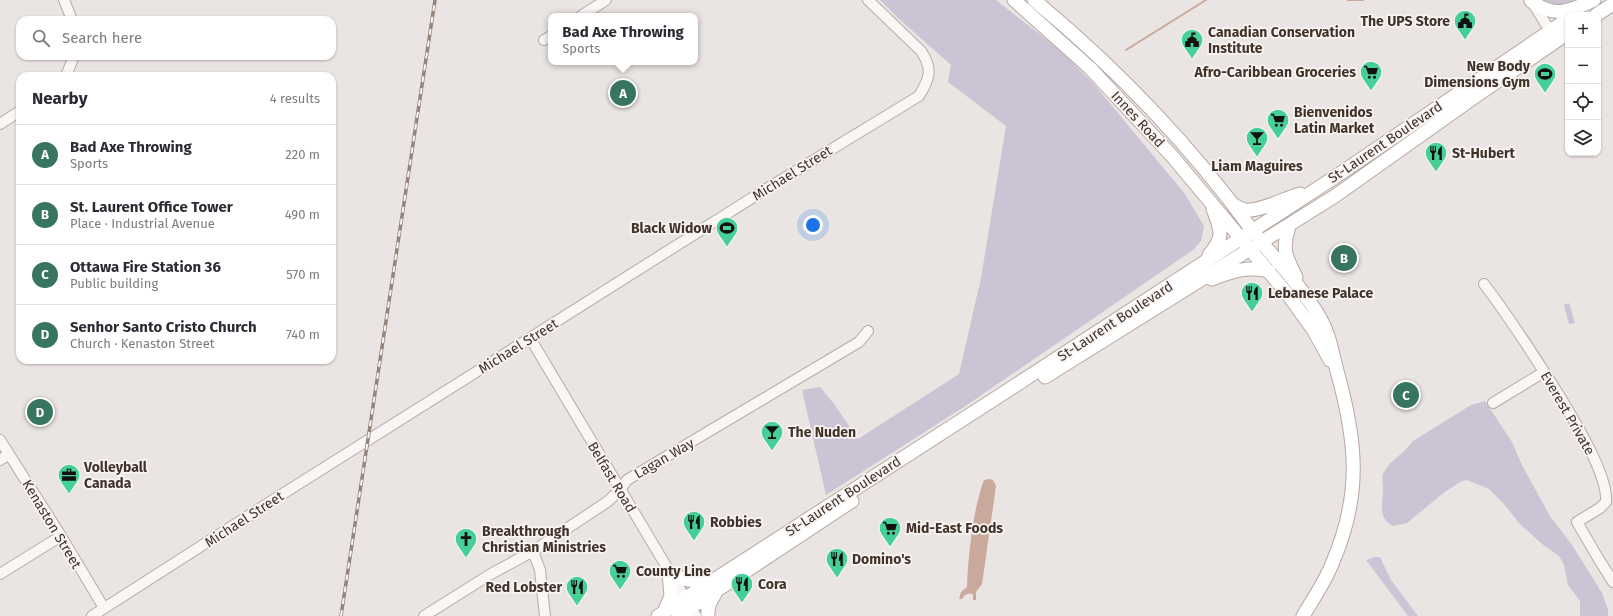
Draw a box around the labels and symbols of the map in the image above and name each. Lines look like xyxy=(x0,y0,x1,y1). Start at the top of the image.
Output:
public building icon: The UPS Store xyxy=(1452,8,1478,41)
place label: The UPS Store xyxy=(1360,13,1450,30)
place label: Canadian Conservation Institute xyxy=(1208,24,1355,57)
public building icon: Canadian Conservation Institute xyxy=(1179,27,1205,60)
place label: New Body Dimensions Gym xyxy=(1424,58,1531,91)
supermarket icon: Afro-Caribbean Groceries xyxy=(1358,59,1384,92)
sports icon: New Body Dimensions Gym xyxy=(1532,61,1558,94)
place label: Afro-Caribbean Groceries xyxy=(1194,64,1356,81)
pin: A xyxy=(610,78,636,108)
street label: Innes Road xyxy=(1107,88,1168,151)
street label: St-Laurent Boulevard xyxy=(1325,98,1446,187)
place label: Bienvenidos Latin Market xyxy=(1294,104,1375,137)
supermarket icon: Bienvenidos Latin Market xyxy=(1265,107,1291,140)
bar icon: Liam Maguires xyxy=(1244,125,1270,158)
restaurant icon: St-Hubert xyxy=(1423,140,1449,173)
street label: Michael Street xyxy=(749,142,836,205)
place label: St-Hubert xyxy=(1452,145,1516,162)
place label: Liam Maguires xyxy=(1211,158,1303,175)
sports icon: Black Widow xyxy=(714,215,740,248)
your location xyxy=(803,215,823,235)
place label: Black Widow xyxy=(631,220,713,237)
pin: B xyxy=(1331,243,1357,273)
street label: St-Laurent Boulevard xyxy=(1054,278,1176,365)
restaurant icon: Lebanese Palace xyxy=(1239,280,1265,313)
place label: Lebanese Palace xyxy=(1268,285,1373,302)
street label: Michael Street xyxy=(475,315,562,378)
street label: Everest Private xyxy=(1537,368,1598,458)
pin: C xyxy=(1393,380,1419,410)
pin: D xyxy=(27,397,53,427)
bar icon: The Nuden xyxy=(759,419,785,452)
place label: The Nuden xyxy=(788,424,856,441)
street label: Lagan Way xyxy=(631,434,697,482)
street label: Belfast Road xyxy=(584,439,639,516)
street label: St-Laurent Boulevard xyxy=(782,453,904,540)
place label: Volleyball Canada xyxy=(83,459,148,492)
office icon: Volleyball Canada xyxy=(56,462,82,495)
street label: Kenaston Street xyxy=(18,477,85,573)
street label: Michael Street xyxy=(202,487,288,551)
restaurant icon: Robbies xyxy=(681,509,707,542)
place label: Robbies xyxy=(710,514,762,531)
supermarket icon: Mid-East Foods xyxy=(877,515,903,548)
place label: Mid-East Foods xyxy=(906,520,1003,537)
place label: Breakthrough Christian Ministries xyxy=(482,523,606,556)
church icon: Breakthrough Christian Ministries xyxy=(453,526,479,559)
restaurant icon: Domino's xyxy=(824,546,850,579)
place label: Domino's xyxy=(852,551,911,568)
supermarket icon: County Line xyxy=(607,558,633,591)
place label: County Line xyxy=(636,563,711,580)
restaurant icon: Cora xyxy=(729,571,755,604)
restaurant icon: Red Lobster xyxy=(564,574,590,607)
place label: Cora xyxy=(758,576,787,593)
place label: Red Lobster xyxy=(486,579,562,596)

